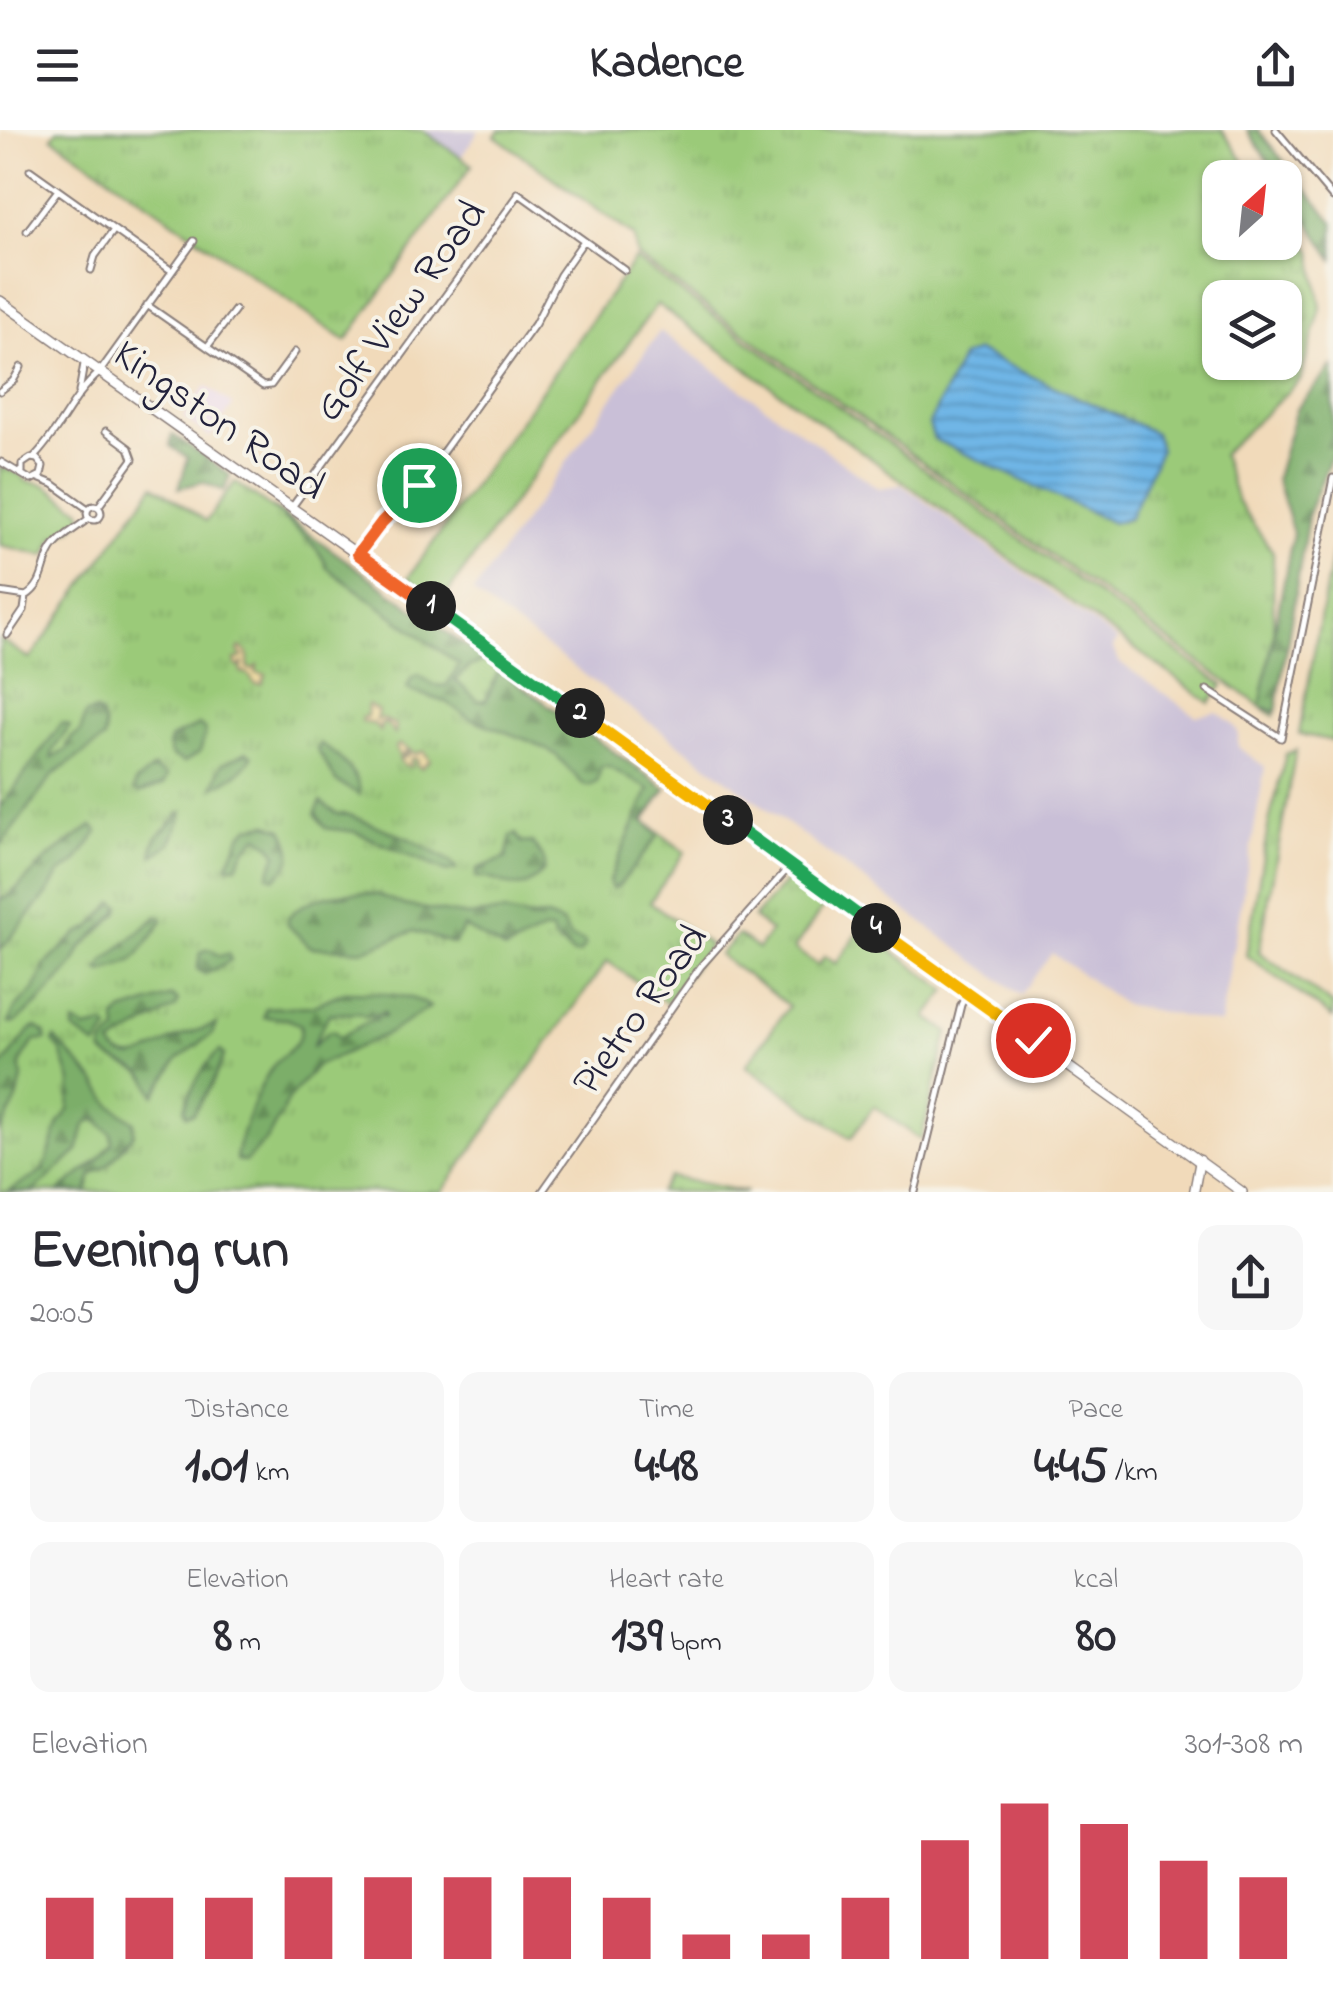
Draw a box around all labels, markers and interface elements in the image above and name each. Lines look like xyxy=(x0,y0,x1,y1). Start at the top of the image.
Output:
text: Kadence xyxy=(590,32,743,98)
icon: menu xyxy=(30,38,85,93)
icon: share xyxy=(1248,38,1303,93)
north arrow xyxy=(1202,160,1302,260)
map controls xyxy=(1202,160,1302,380)
street label: Golf View Road xyxy=(300,188,503,435)
button: layers xyxy=(1202,280,1302,380)
street label: Kingston Road xyxy=(100,326,337,518)
pin xyxy=(377,443,462,528)
icon: arrive xyxy=(392,458,447,513)
pin: 1 xyxy=(406,581,456,631)
text: 1 xyxy=(427,585,435,626)
pin: 2 xyxy=(555,688,605,738)
text: 2 xyxy=(573,692,587,733)
pin: 3 xyxy=(703,795,753,845)
text: 3 xyxy=(722,799,734,840)
pin: 4 xyxy=(851,903,901,953)
text: 4 xyxy=(870,907,882,948)
street label: Pietro Road xyxy=(558,912,725,1109)
pin xyxy=(991,998,1076,1083)
icon: check xyxy=(1006,1013,1061,1068)
text: Evening run xyxy=(30,1213,289,1293)
button: share xyxy=(1198,1225,1303,1330)
text: 20:05 xyxy=(30,1291,95,1338)
text: Distance xyxy=(186,1390,289,1431)
text: Time xyxy=(639,1390,694,1431)
text: Pace xyxy=(1069,1390,1123,1431)
text: 1.01 xyxy=(185,1431,248,1504)
text: 4:48 xyxy=(634,1431,699,1504)
text: 4:45 xyxy=(1034,1431,1108,1504)
text: km xyxy=(248,1453,289,1494)
text: /km xyxy=(1108,1453,1158,1494)
text: Elevation xyxy=(186,1560,289,1601)
text: Heart rate xyxy=(609,1560,724,1601)
text: kcal xyxy=(1074,1560,1118,1601)
text: 8 xyxy=(213,1601,232,1674)
text: 139 xyxy=(611,1601,663,1674)
text: 80 xyxy=(1076,1601,1116,1674)
text: m xyxy=(232,1623,261,1664)
text: bpm xyxy=(663,1623,722,1664)
text: Elevation xyxy=(30,1722,148,1769)
text: 301–308 m xyxy=(1185,1722,1303,1769)

